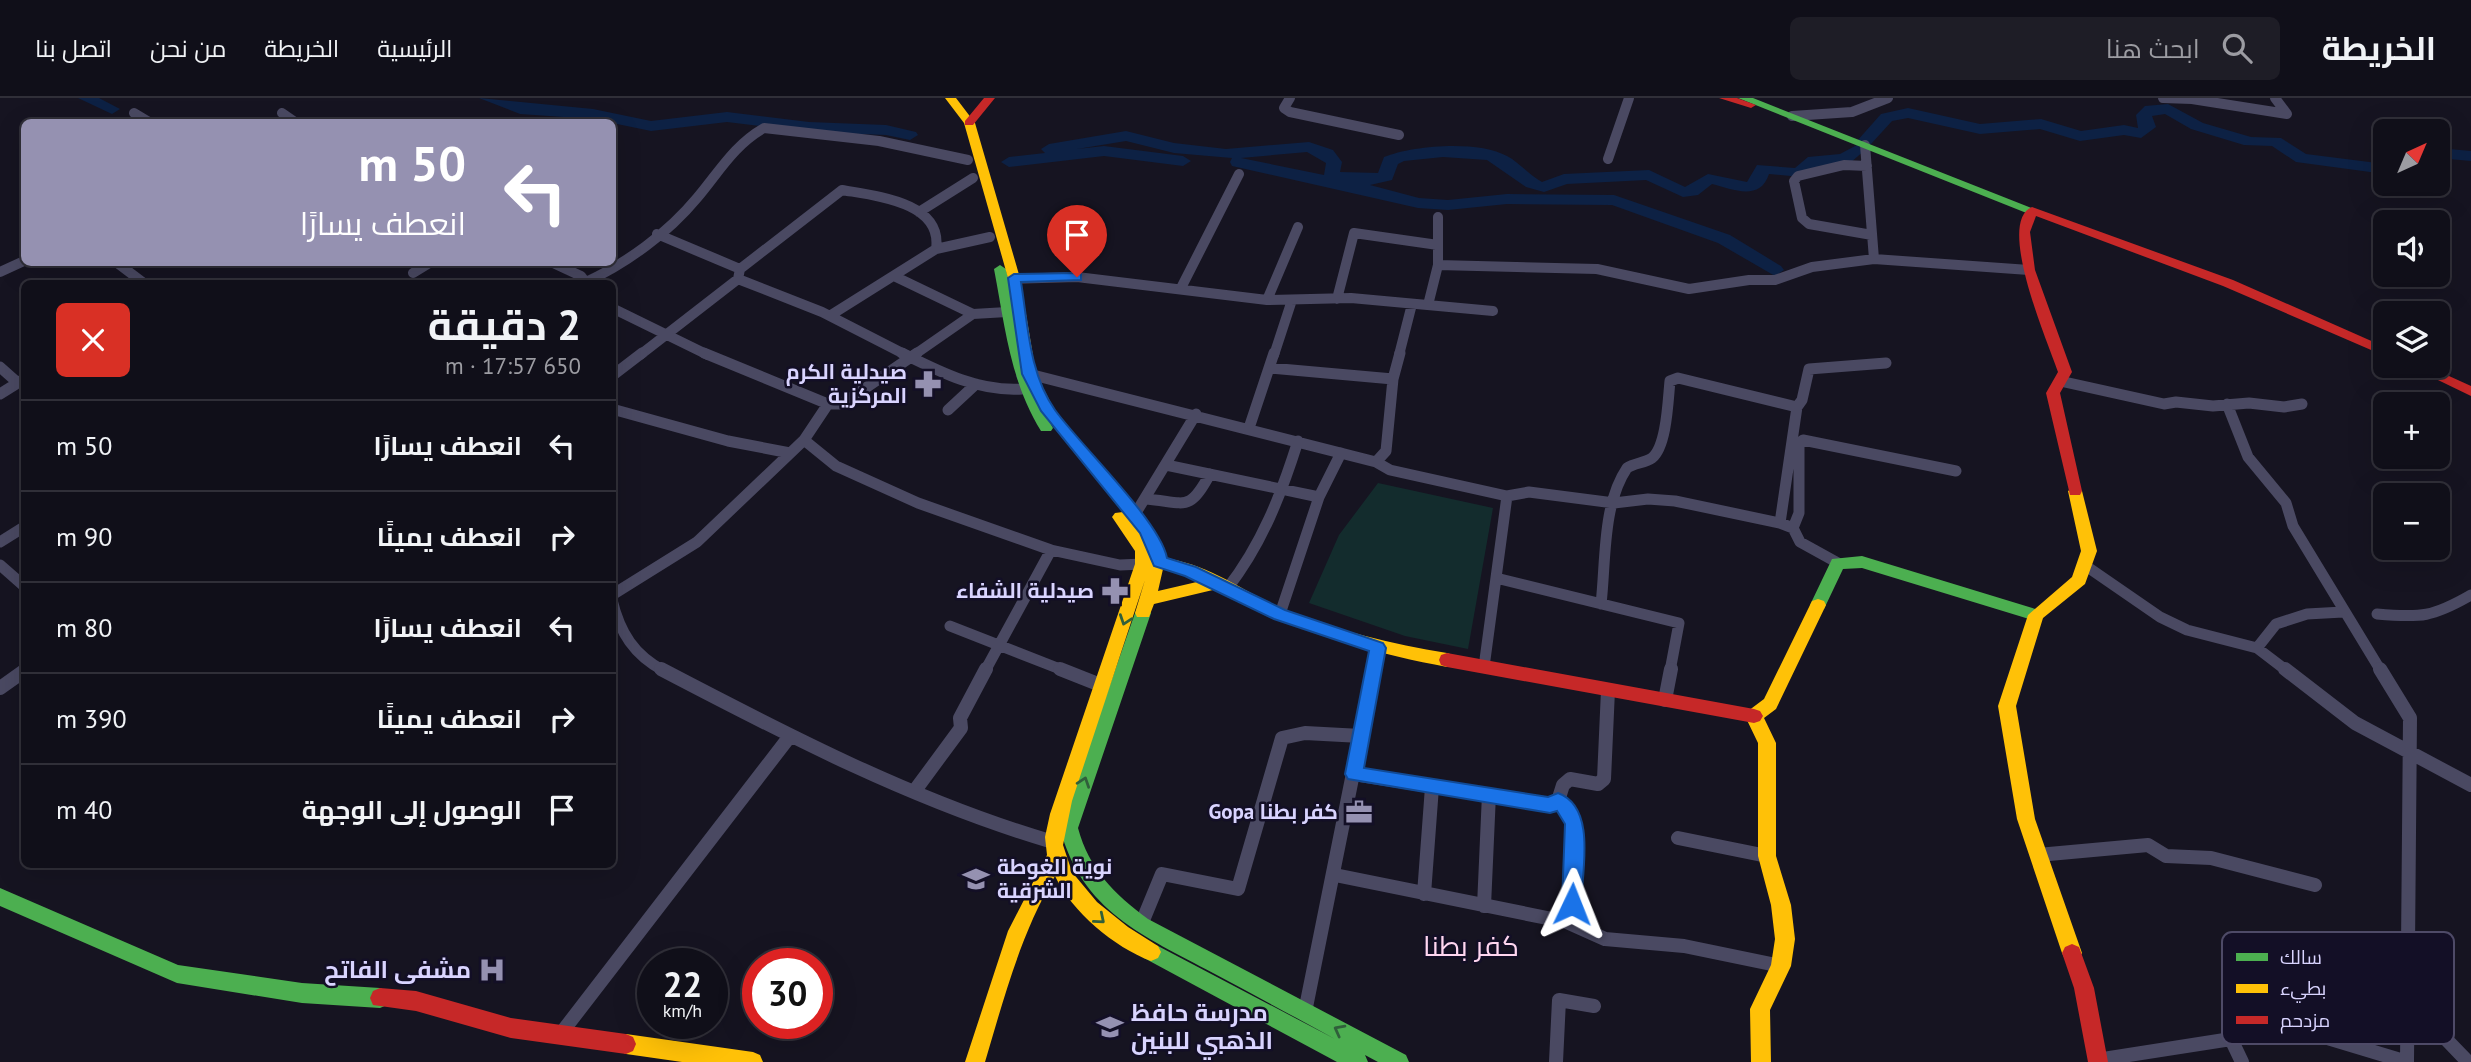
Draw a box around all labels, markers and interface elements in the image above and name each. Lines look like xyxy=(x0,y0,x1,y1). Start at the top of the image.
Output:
search box xyxy=(1790,17,2280,80)
text: الخريطة xyxy=(2322,26,2436,69)
icon: search xyxy=(2218,29,2256,67)
text: ابحث هنا xyxy=(2106,32,2200,65)
text: اتصل بنا xyxy=(35,33,112,64)
text: من نحن xyxy=(150,33,226,64)
text: الخريطة xyxy=(264,33,339,64)
text: الرئيسية xyxy=(377,33,453,64)
north arrow xyxy=(2373,119,2450,196)
map controls xyxy=(2373,119,2450,560)
text: 50 m xyxy=(359,131,466,195)
icon: left xyxy=(490,147,581,238)
text: انعطف يسارًا xyxy=(300,202,466,244)
pin xyxy=(1047,205,1107,277)
button: sound xyxy=(2373,210,2450,287)
icon: arrive xyxy=(1058,216,1096,254)
text: 2 دقيقة xyxy=(428,297,581,352)
button: layers xyxy=(2373,301,2450,378)
button: close xyxy=(56,303,130,377)
text: 650 m · 17:57 xyxy=(445,351,581,380)
place label: صيدلية الكرم المركزية xyxy=(786,358,907,409)
pharmacy icon: صيدلية الكرم المركزية xyxy=(913,369,943,399)
button: + xyxy=(2373,392,2450,469)
icon: left xyxy=(543,427,581,465)
text: 50 m xyxy=(56,429,112,462)
text: انعطف يسارًا xyxy=(374,429,522,462)
button: − xyxy=(2373,483,2450,560)
icon: right xyxy=(543,518,581,556)
text: 90 m xyxy=(56,520,112,553)
text: انعطف يمينًا xyxy=(377,520,522,553)
pharmacy icon: صيدلية الشفاء xyxy=(1100,576,1130,606)
place label: صيدلية الشفاء xyxy=(956,577,1094,604)
icon: left xyxy=(543,609,581,647)
text: 80 m xyxy=(56,611,112,644)
text: انعطف يسارًا xyxy=(374,611,522,644)
one-way arrow xyxy=(1119,614,1133,626)
icon: right xyxy=(543,700,581,738)
text: 390 m xyxy=(56,702,127,735)
text: انعطف يمينًا xyxy=(377,702,522,735)
one-way arrow xyxy=(1076,776,1091,788)
icon: arrive xyxy=(543,791,581,829)
text: 40 m xyxy=(56,793,112,826)
text: الوصول إلى الوجهة xyxy=(302,793,522,826)
office icon: Gopa كفر بطنا xyxy=(1344,797,1374,827)
place label: Gopa كفر بطنا xyxy=(1208,798,1338,825)
place label: نوية الغوطة الشرقية xyxy=(997,853,1112,904)
school or university icon: نوية الغوطة الشرقية xyxy=(961,864,991,894)
position arrow xyxy=(1535,867,1609,941)
one-way arrow xyxy=(1092,911,1105,923)
district label: كفر بطنا xyxy=(1423,927,1519,964)
legend xyxy=(2222,932,2454,1044)
text: سالك xyxy=(2280,945,2322,969)
speed limit sign: 30 xyxy=(742,948,833,1039)
place label: مشفى الفاتح xyxy=(324,954,471,986)
hospital icon: مشفى الفاتح xyxy=(477,955,507,985)
text: 22 xyxy=(663,961,702,1007)
text: بطيء xyxy=(2280,976,2326,1003)
place label: مدرسة حافظ الذهبي للبنين xyxy=(1131,997,1273,1060)
text: km/h xyxy=(663,999,702,1022)
text: مزدحم xyxy=(2280,1008,2330,1034)
school or university icon: مدرسة حافظ الذهبي للبنين xyxy=(1095,1012,1125,1042)
one-way arrow xyxy=(1334,1025,1346,1038)

